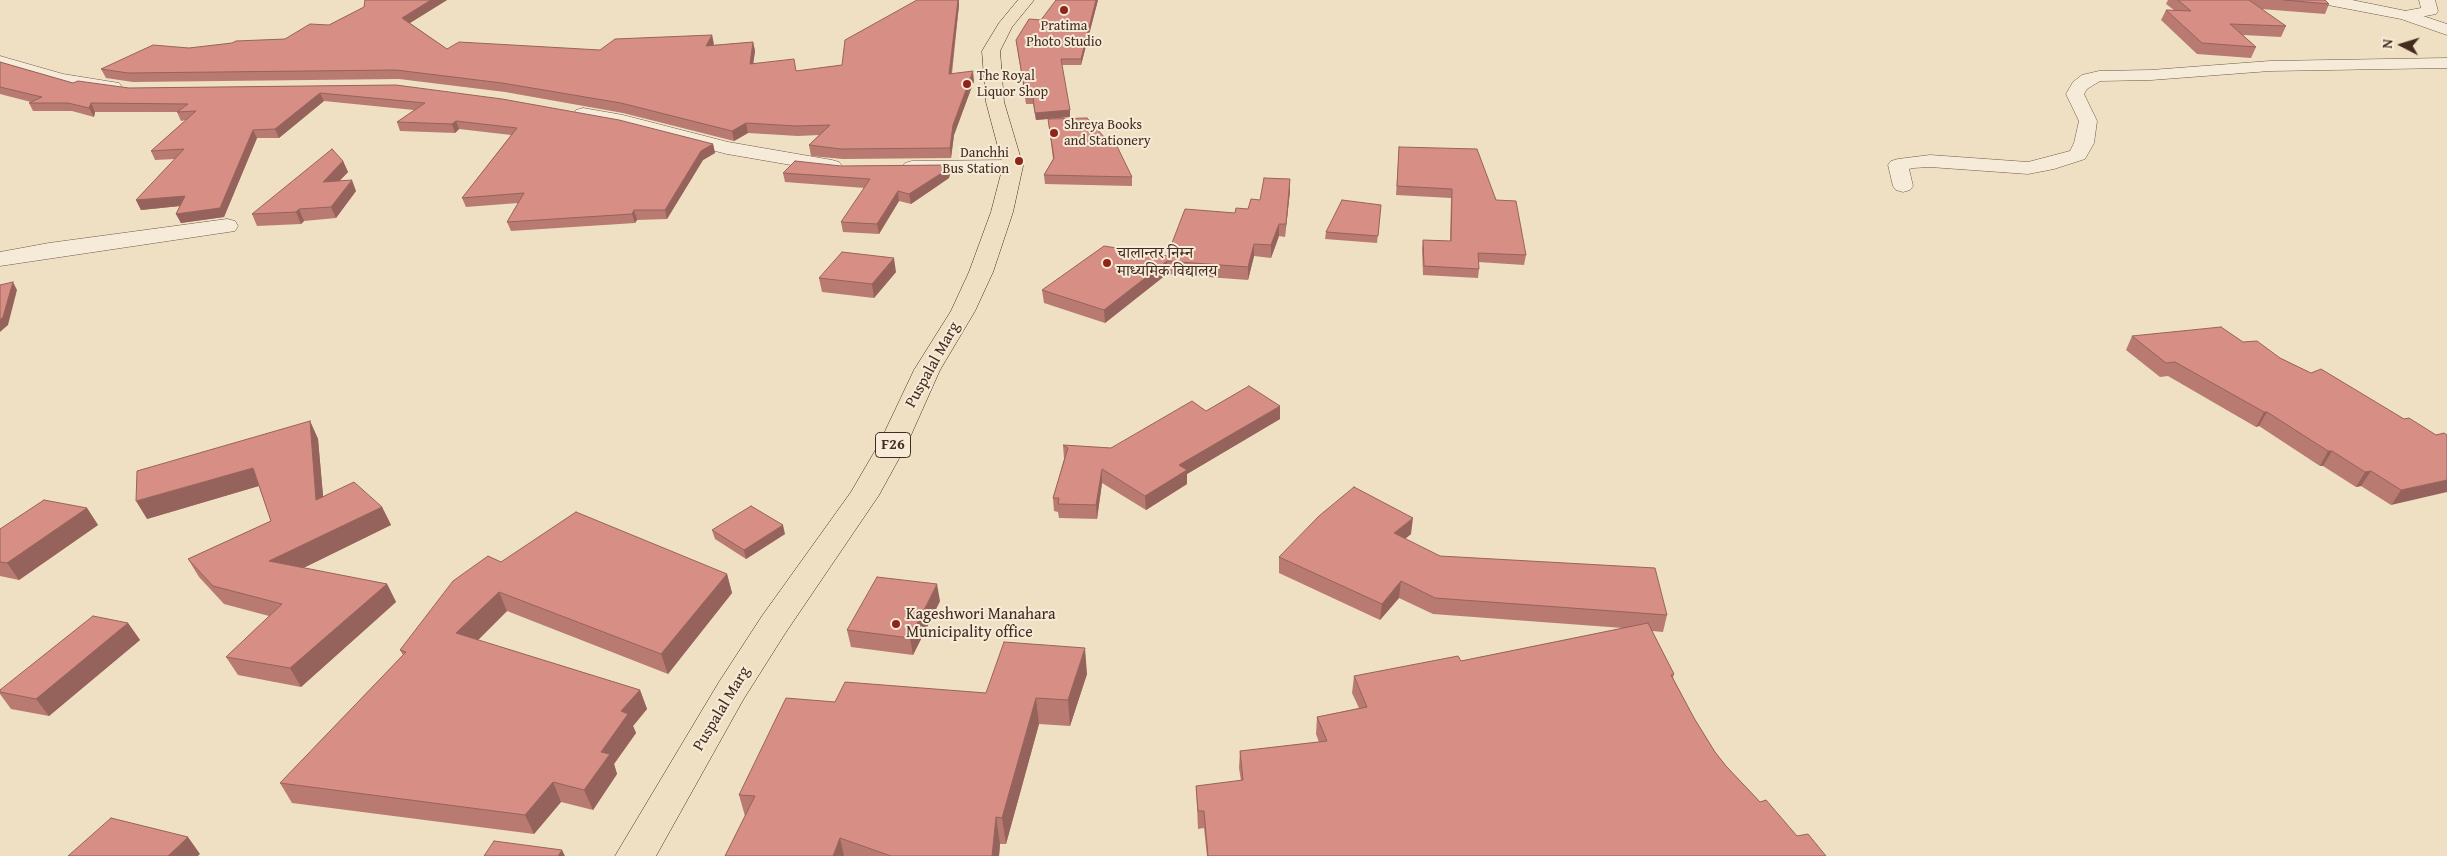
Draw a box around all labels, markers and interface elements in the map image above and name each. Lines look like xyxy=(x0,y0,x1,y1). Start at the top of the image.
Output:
marker: Pratima Photo Studio xyxy=(1058,4,1070,16)
place label: Pratima Photo Studio xyxy=(1026,18,1102,50)
north arrow xyxy=(2377,20,2427,70)
text: N xyxy=(2377,38,2397,49)
place label: The Royal Liquor Shop xyxy=(977,68,1048,100)
marker: The Royal Liquor Shop xyxy=(961,78,973,90)
place label: Shreya Books and Stationery xyxy=(1064,117,1151,150)
marker: Shreya Books and Stationery xyxy=(1048,127,1060,139)
place label: Danchhi Bus Station xyxy=(943,145,1009,178)
marker: Danchhi Bus Station xyxy=(1013,155,1025,167)
place label: चालान्तर निम्न माध्यमिक विद्यालय xyxy=(1117,244,1217,282)
marker: चालान्तर निम्न माध्यमिक विद्यालय xyxy=(1101,257,1113,269)
street label: Puspalal Marg xyxy=(902,319,964,411)
road number: F26 xyxy=(876,432,910,458)
place label: Kageshwori Manahara Municipality office xyxy=(906,605,1056,643)
marker: Kageshwori Manahara Municipality office xyxy=(890,618,902,630)
street label: Puspalal Marg xyxy=(689,663,755,755)

